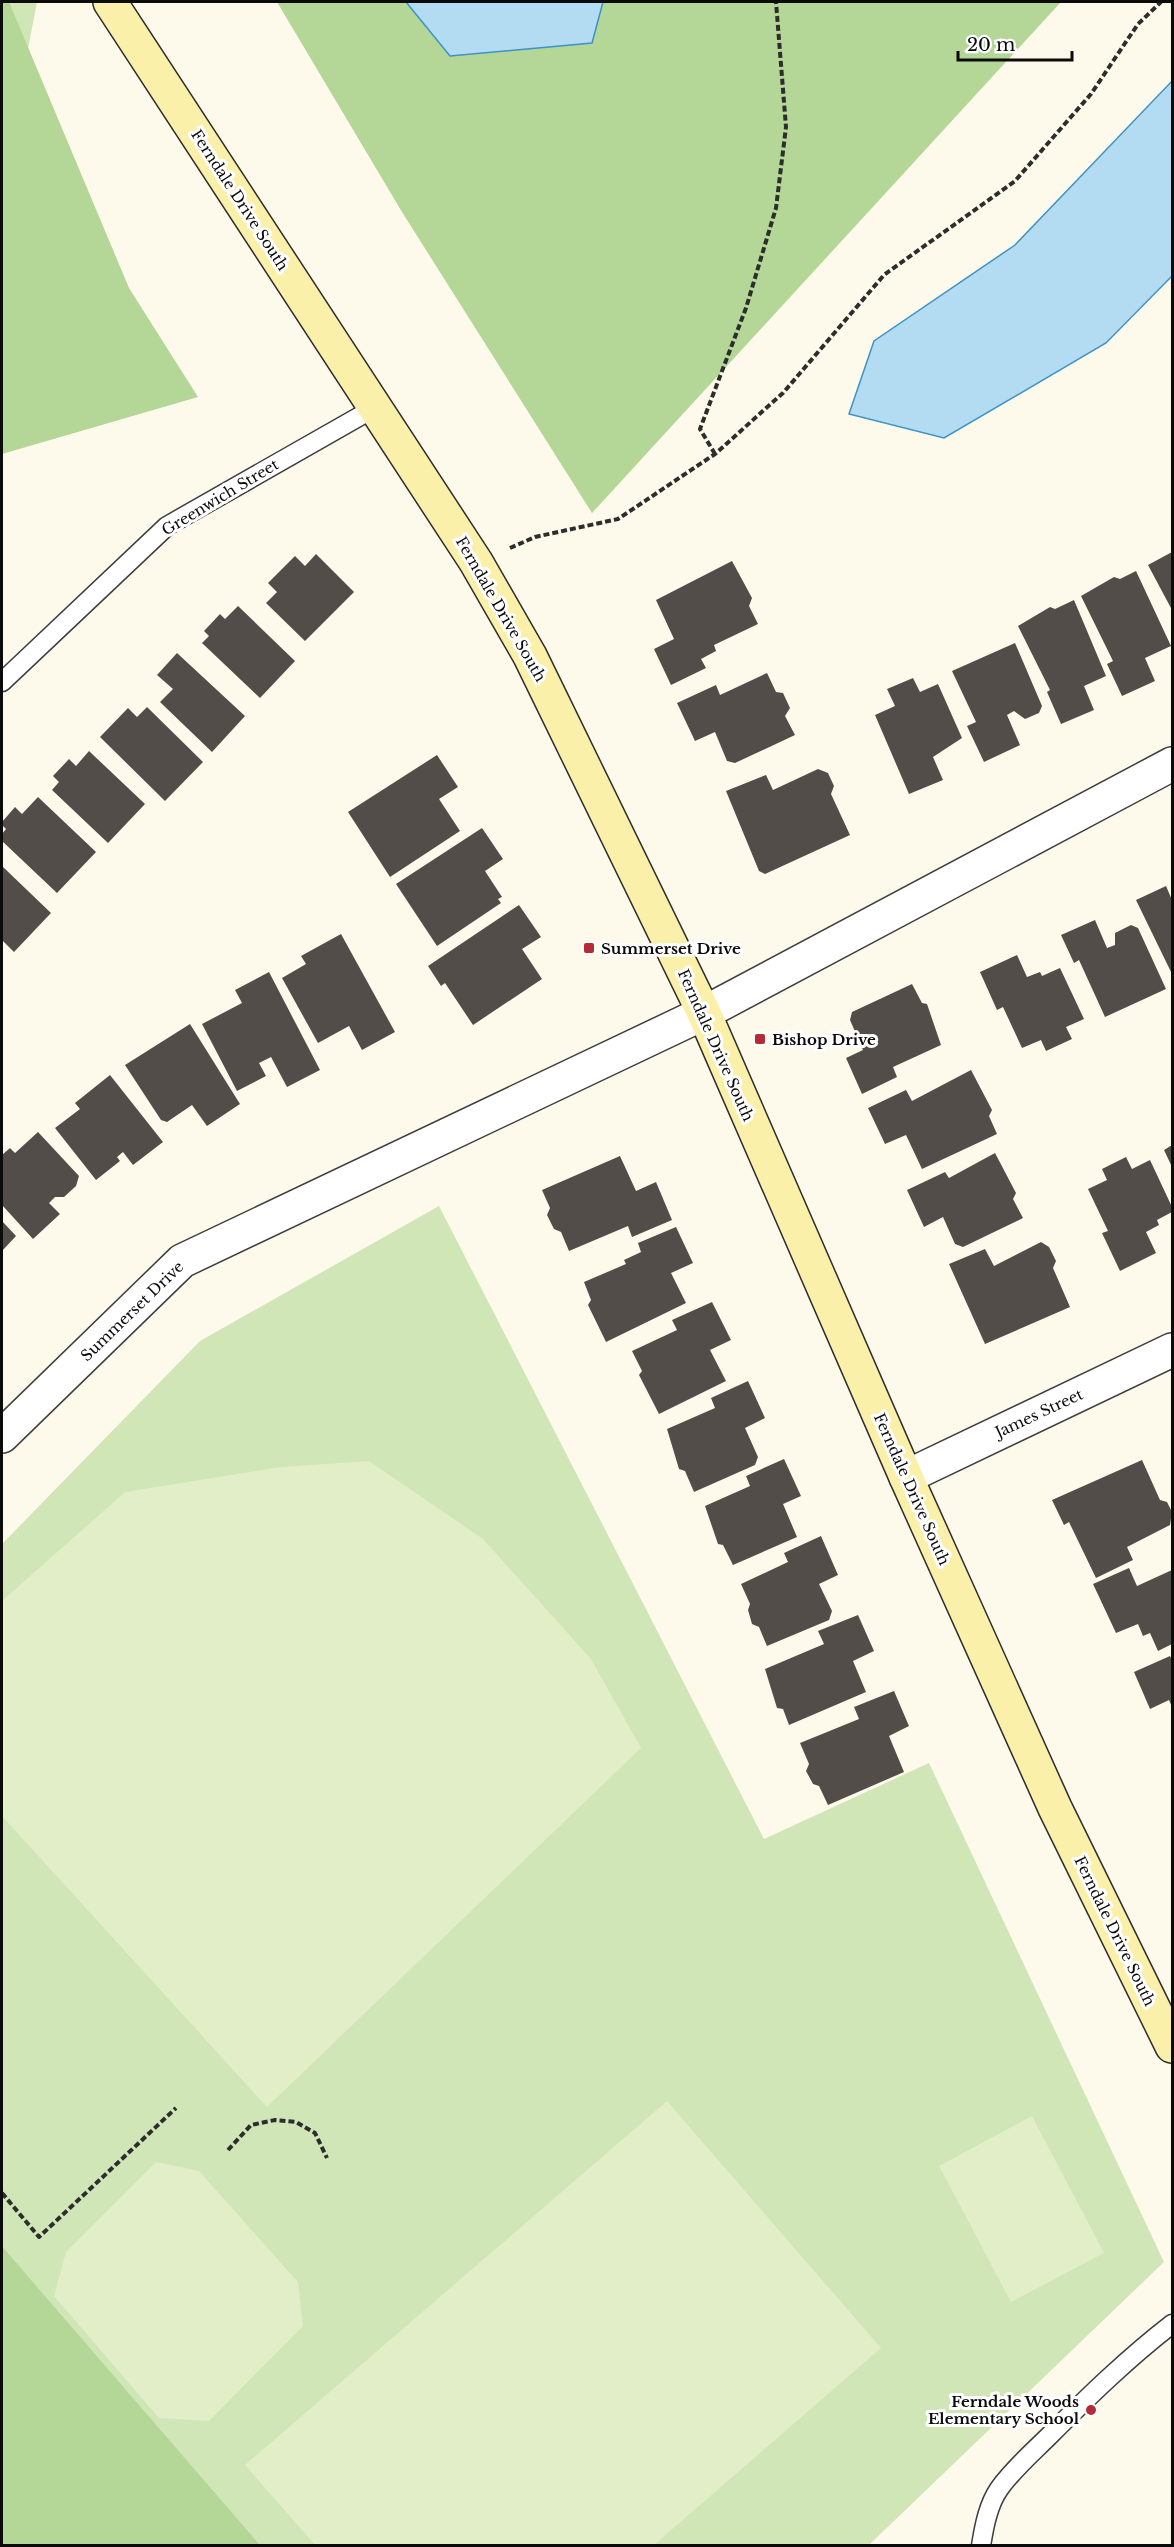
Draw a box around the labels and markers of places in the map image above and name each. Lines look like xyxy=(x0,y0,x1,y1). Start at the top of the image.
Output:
place label: Summerset Drive xyxy=(601,939,741,958)
marker: Summerset Drive xyxy=(582,941,596,955)
place label: Bishop Drive xyxy=(772,1030,876,1049)
marker: Bishop Drive xyxy=(753,1032,767,1046)
place label: Ferndale Woods Elementary School xyxy=(928,2392,1080,2428)
marker: Ferndale Woods Elementary School xyxy=(1084,2403,1098,2417)

